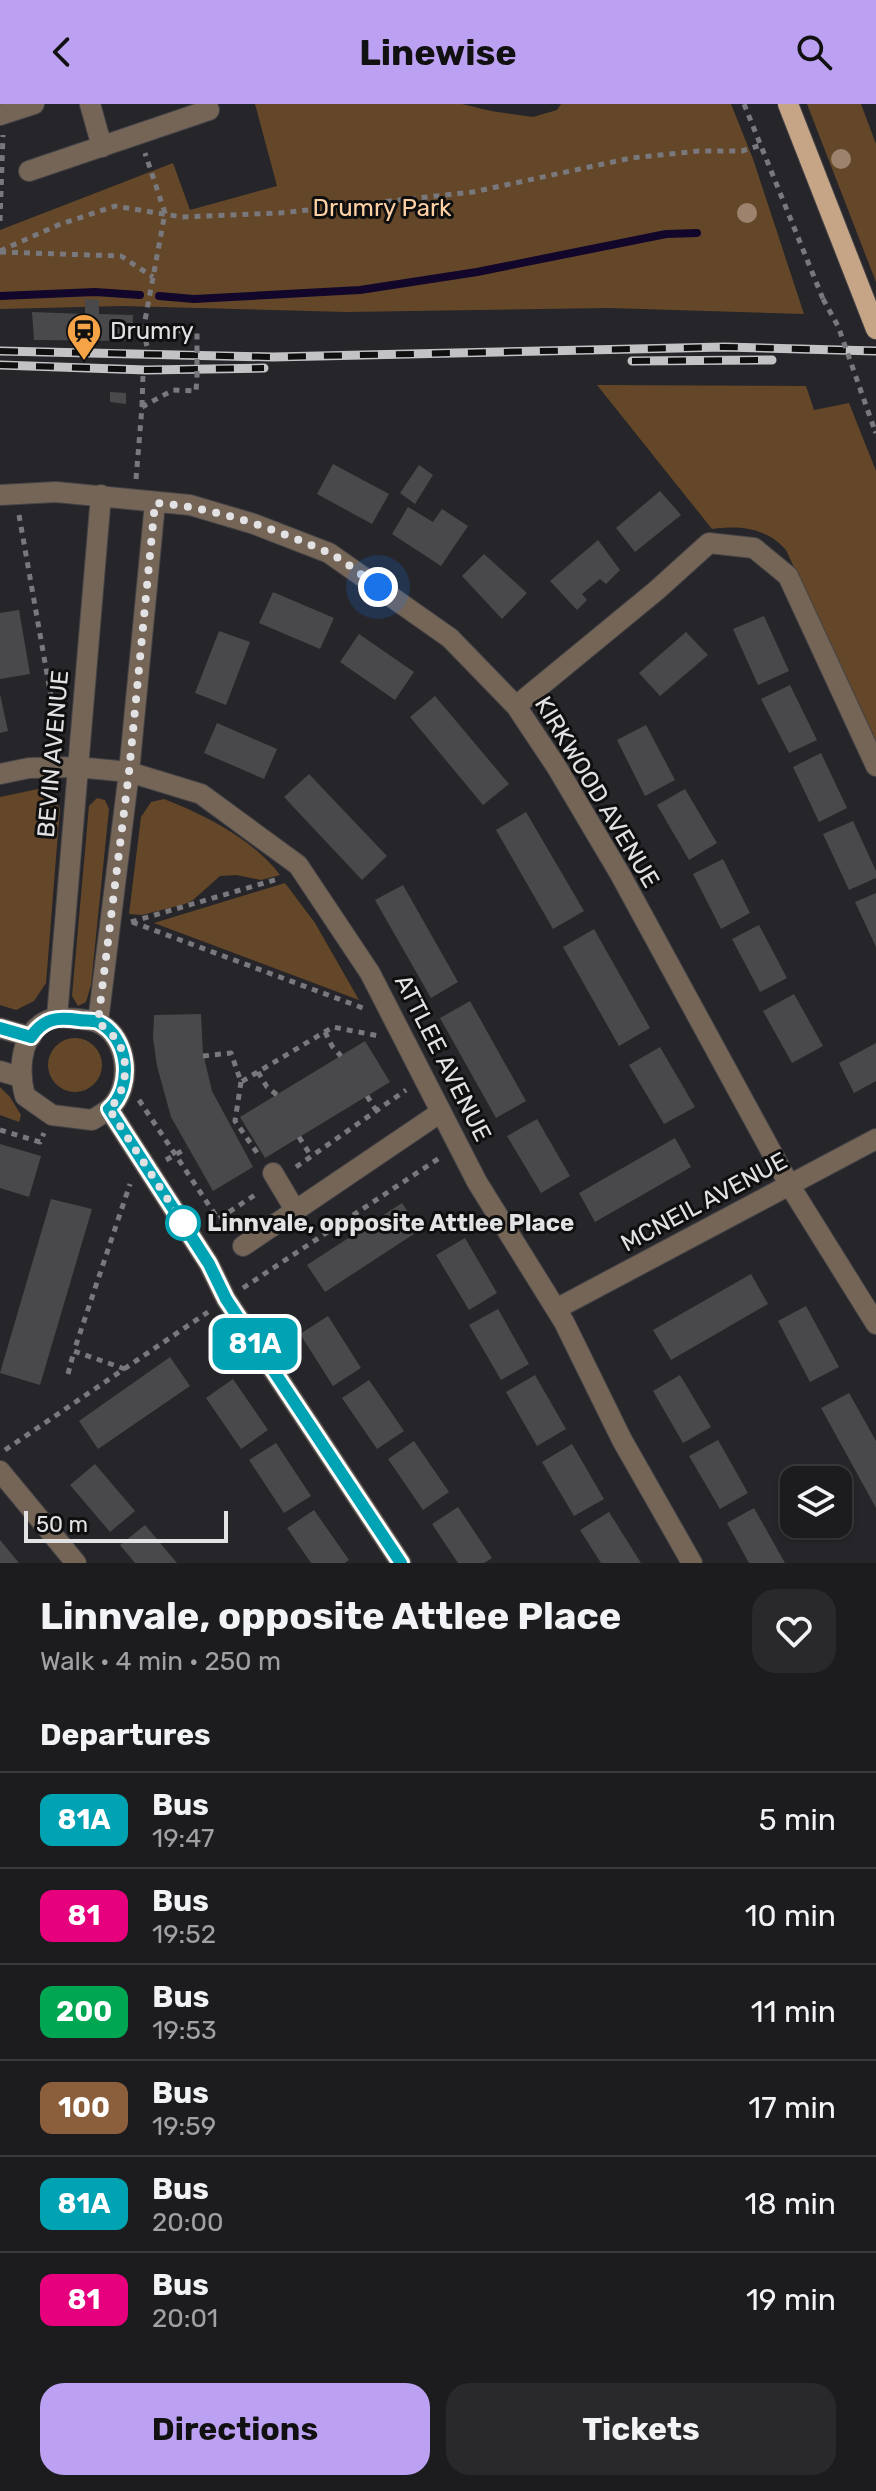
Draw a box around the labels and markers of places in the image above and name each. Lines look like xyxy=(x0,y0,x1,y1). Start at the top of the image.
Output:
station icon: Drumry xyxy=(65,312,103,362)
place label: Drumry xyxy=(110,317,194,345)
marker: Linnvale, opposite Attlee Place xyxy=(166,1206,200,1240)
place label: Linnvale, opposite Attlee Place xyxy=(207,1209,574,1237)

